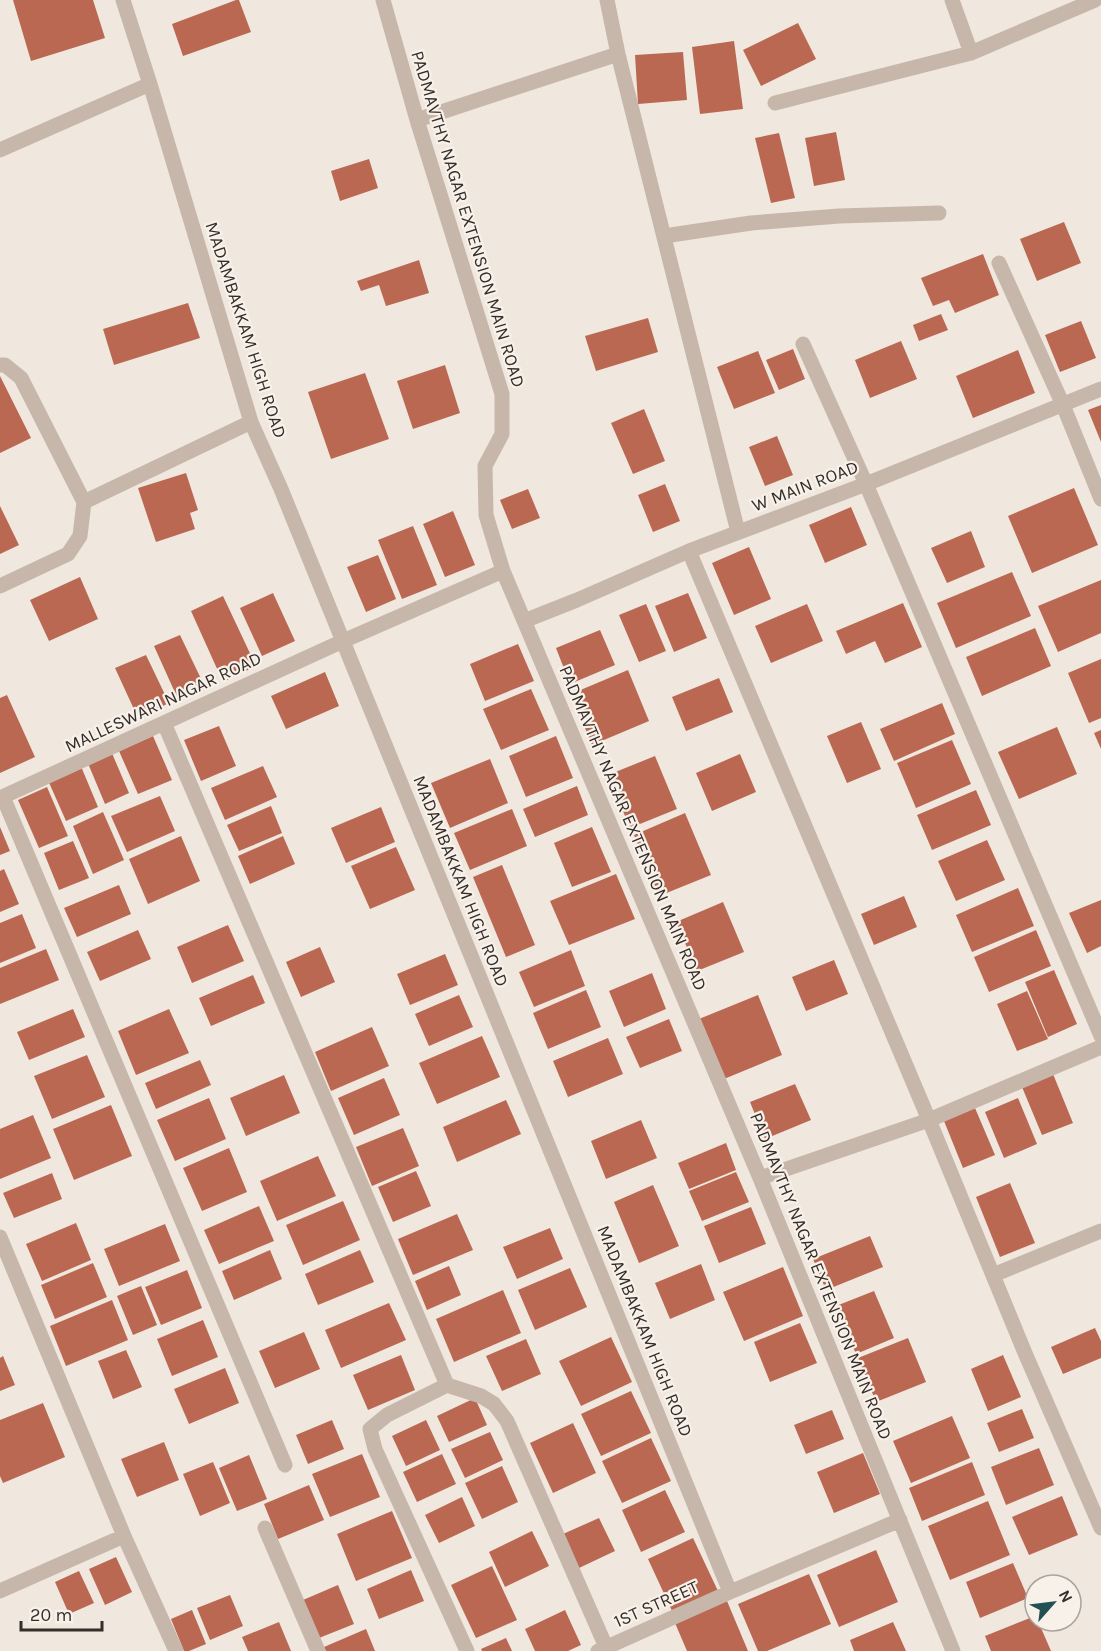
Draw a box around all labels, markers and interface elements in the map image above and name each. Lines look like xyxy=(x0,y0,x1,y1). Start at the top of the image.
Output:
street label: PADMAVTHY NAGAR EXTENSION MAIN ROAD xyxy=(406,48,530,390)
street label: MADAMBAKKAM HIGH ROAD xyxy=(201,219,291,441)
street label: W MAIN ROAD xyxy=(749,456,861,516)
street label: MALLESWARI NAGAR ROAD xyxy=(61,647,265,757)
street label: PADMAVTHY NAGAR EXTENSION MAIN ROAD xyxy=(554,662,712,994)
street label: MADAMBAKKAM HIGH ROAD xyxy=(408,772,514,990)
street label: PADMAVTHY NAGAR EXTENSION MAIN ROAD xyxy=(745,1109,897,1443)
street label: MADAMBAKKAM HIGH ROAD xyxy=(592,1222,698,1440)
north arrow xyxy=(1023,1573,1083,1633)
street label: 1ST STREET xyxy=(610,1576,702,1632)
text: N xyxy=(1055,1587,1077,1606)
scale bar xyxy=(21,1594,102,1632)
text: 20 m xyxy=(30,1604,72,1626)

